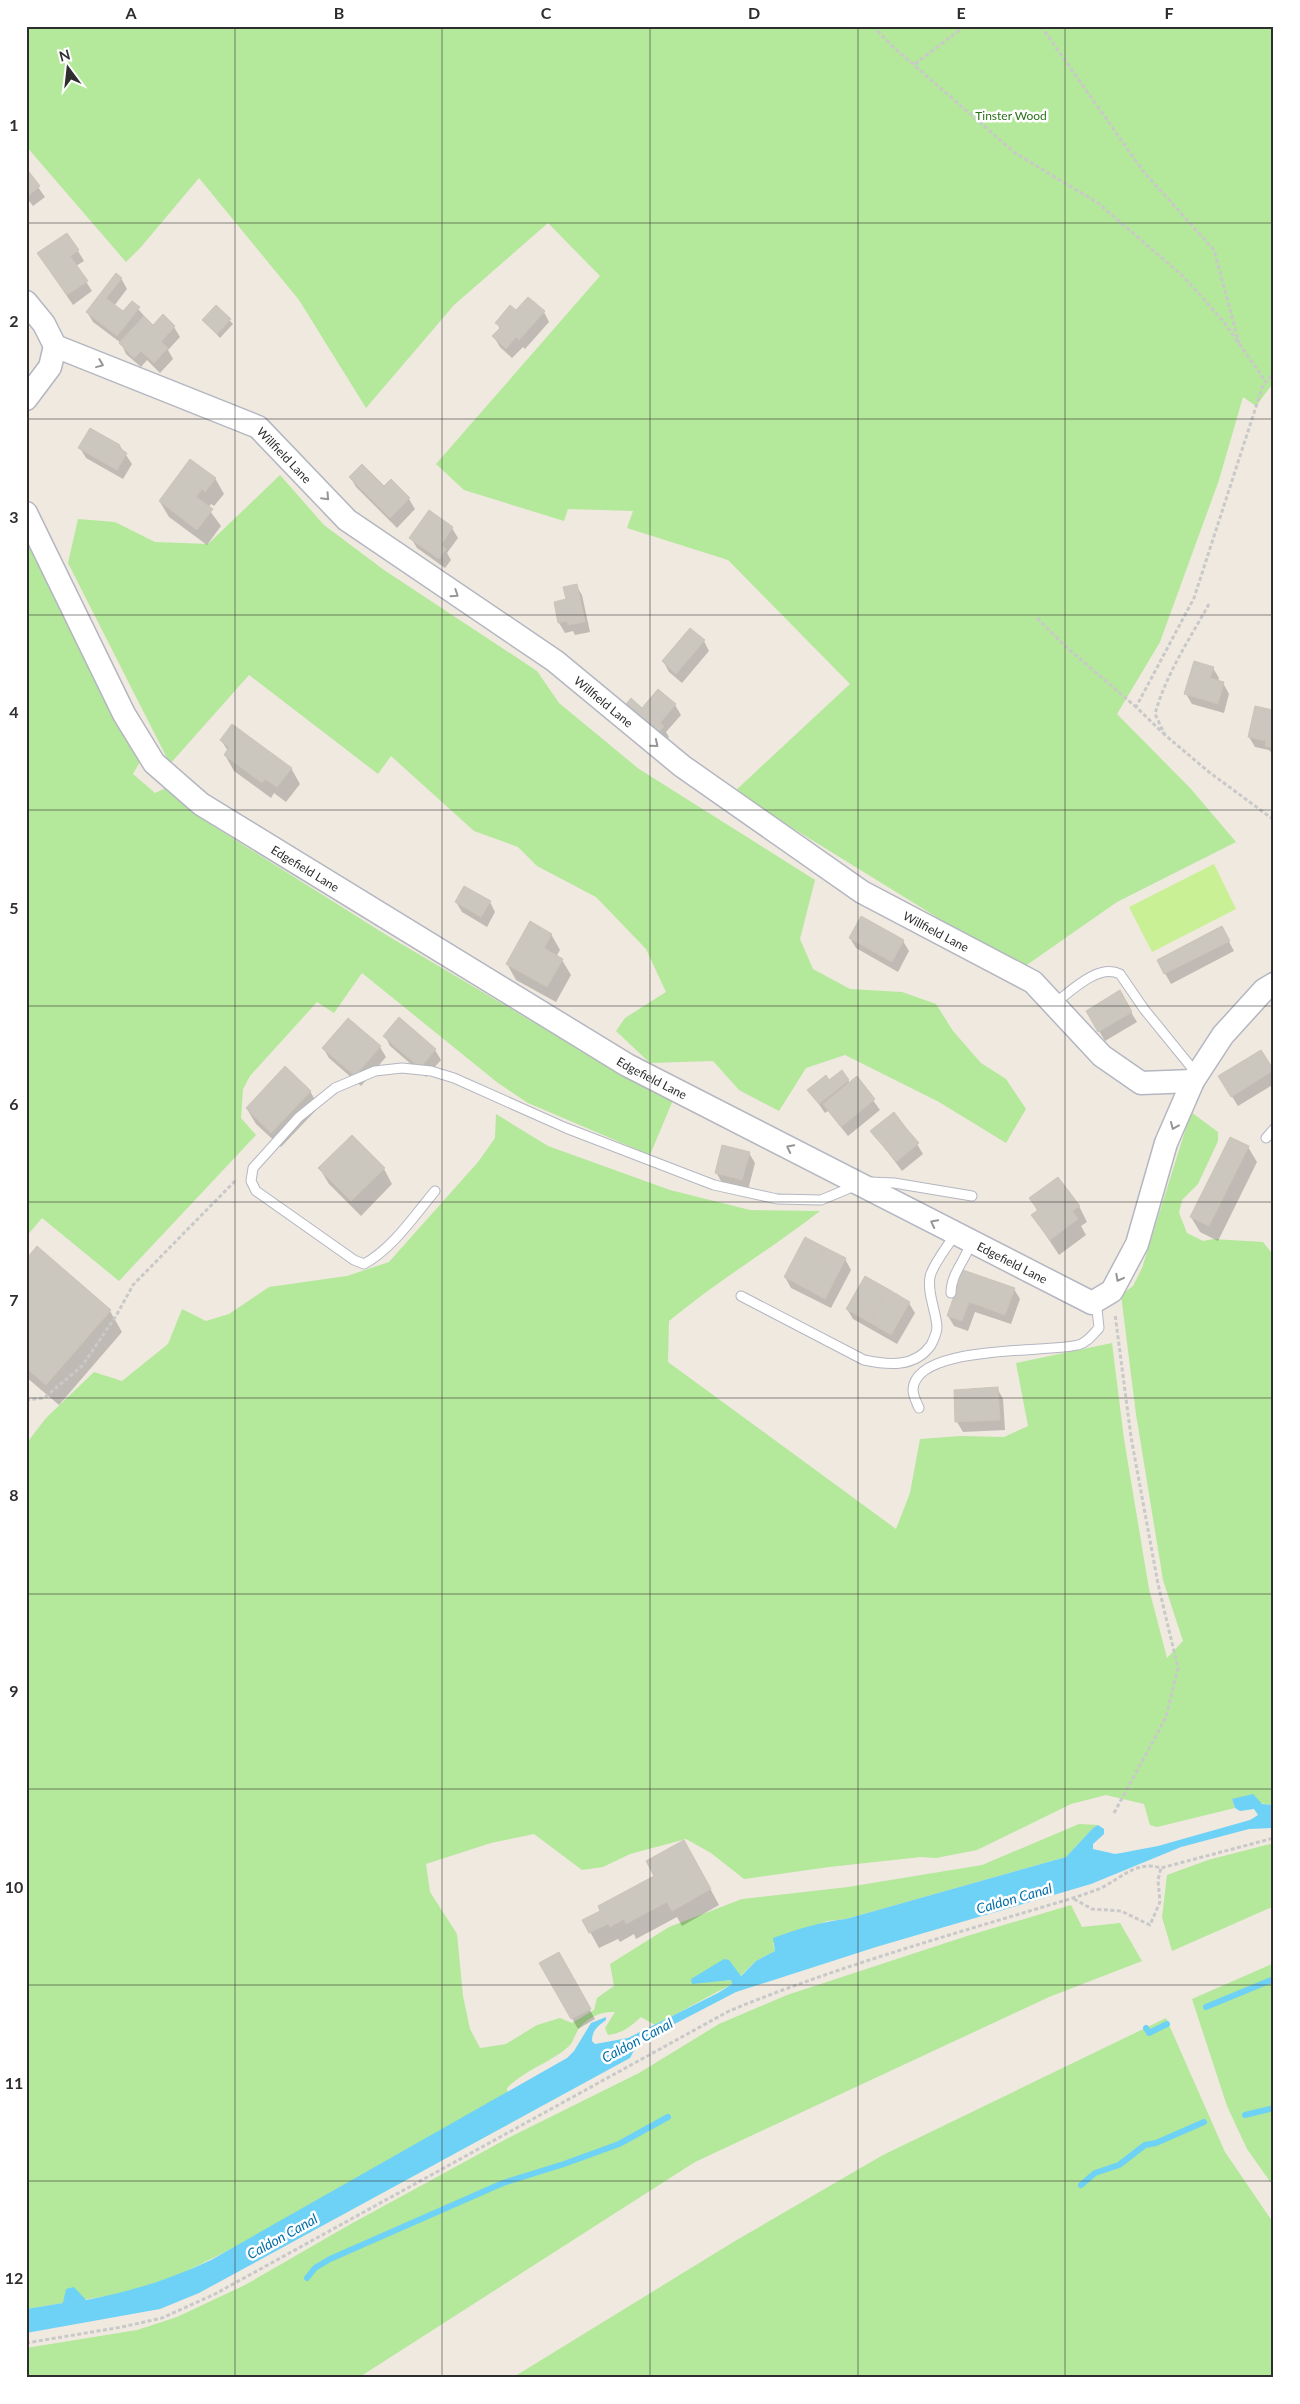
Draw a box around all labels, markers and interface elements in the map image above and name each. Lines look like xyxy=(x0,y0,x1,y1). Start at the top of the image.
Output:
text: A xyxy=(124,3,137,22)
text: B xyxy=(334,3,344,22)
text: C xyxy=(541,3,552,22)
text: D xyxy=(748,3,760,22)
text: E xyxy=(956,3,966,22)
text: F xyxy=(1164,3,1174,22)
north arrow xyxy=(42,42,92,92)
text: N xyxy=(57,45,72,65)
park label: Tinster Wood xyxy=(975,108,1047,123)
text: 1 xyxy=(9,115,19,134)
text: 2 xyxy=(9,311,19,330)
one-way arrow xyxy=(95,358,104,368)
street label: Willfield Lane xyxy=(254,424,315,486)
one-way arrow xyxy=(320,492,329,501)
text: 3 xyxy=(9,507,19,526)
one-way arrow xyxy=(450,588,459,597)
street label: Willfield Lane xyxy=(571,673,636,730)
text: 4 xyxy=(9,702,19,721)
one-way arrow xyxy=(650,738,659,747)
street label: Edgefield Lane xyxy=(269,842,342,895)
text: 5 xyxy=(9,898,19,917)
street label: Willfield Lane xyxy=(901,908,972,954)
street label: Edgefield Lane xyxy=(614,1053,690,1102)
text: 6 xyxy=(9,1094,19,1113)
one-way arrow xyxy=(1169,1121,1180,1130)
one-way arrow xyxy=(786,1144,795,1154)
one-way arrow xyxy=(930,1219,939,1229)
street label: Edgefield Lane xyxy=(975,1238,1050,1286)
one-way arrow xyxy=(1115,1273,1125,1282)
text: 7 xyxy=(9,1290,19,1309)
text: 8 xyxy=(9,1485,19,1504)
text: 9 xyxy=(9,1681,19,1700)
text: 10 xyxy=(5,1877,23,1896)
water label: Caldon Canal xyxy=(974,1879,1054,1917)
water label: Caldon Canal xyxy=(599,2014,675,2066)
text: 11 xyxy=(5,2073,23,2092)
water label: Caldon Canal xyxy=(244,2210,320,2262)
text: 12 xyxy=(5,2268,23,2287)

